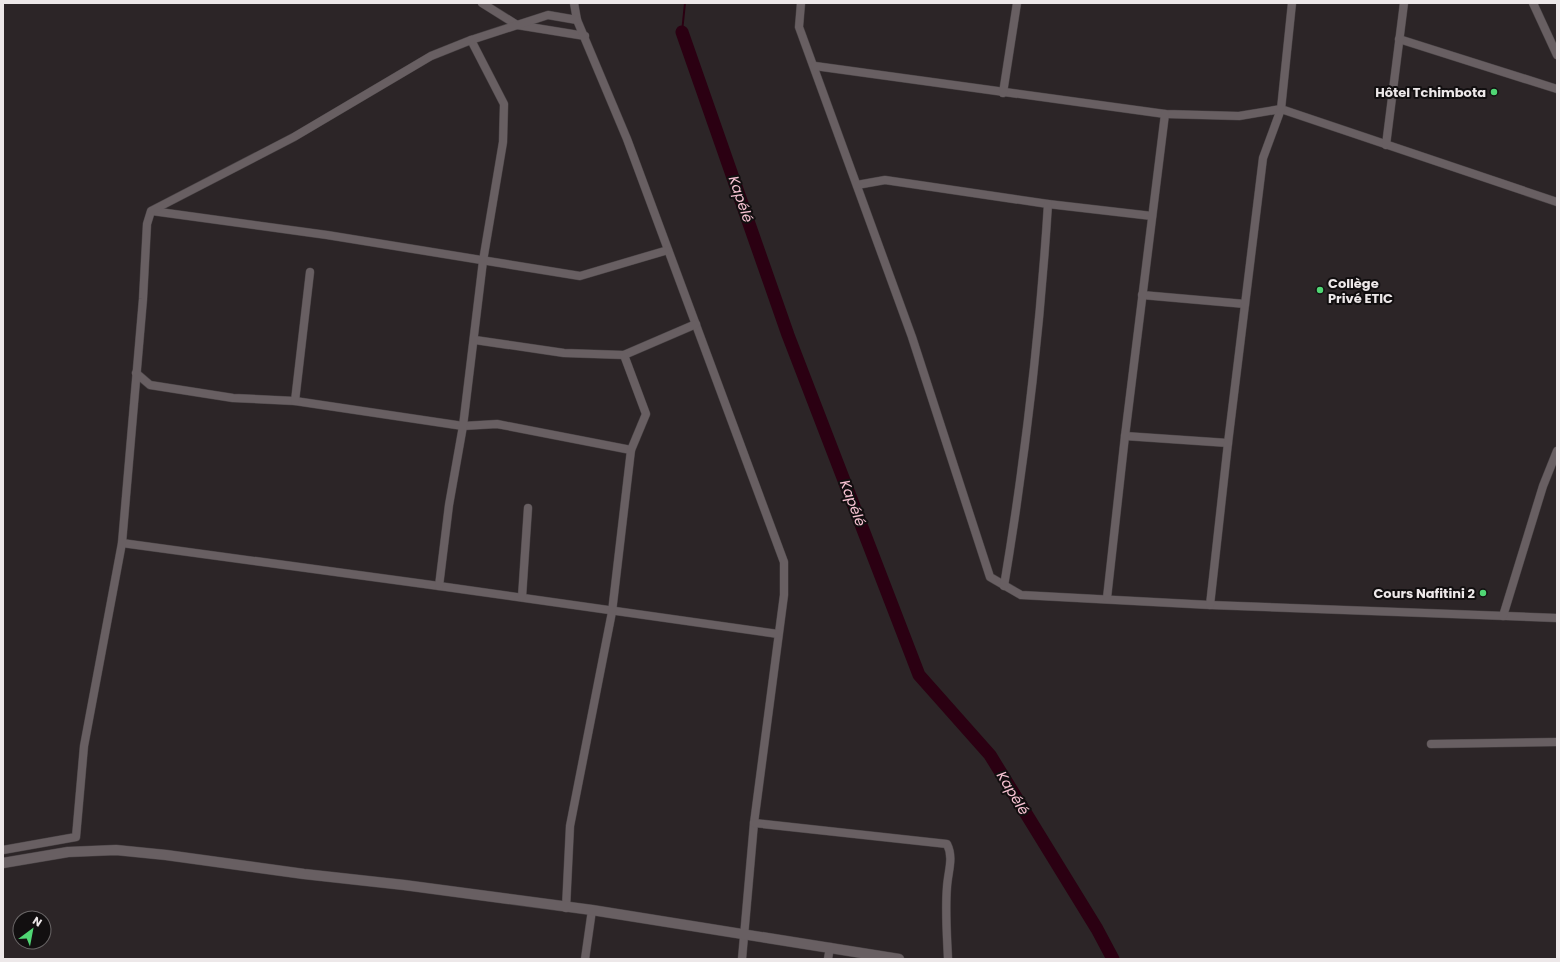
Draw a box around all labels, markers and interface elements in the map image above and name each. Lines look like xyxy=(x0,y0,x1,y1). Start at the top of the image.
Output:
place label: Hôtel Tchimbota xyxy=(1375,83,1486,102)
marker: Hôtel Tchimbota xyxy=(1489,87,1499,97)
water label: Kapélé xyxy=(724,173,758,225)
place label: Collège Privé ETIC xyxy=(1328,274,1393,308)
marker: Collège Privé ETIC xyxy=(1315,285,1325,295)
water label: Kapélé xyxy=(835,477,871,529)
place label: Cours Nafitini 2 xyxy=(1373,584,1476,603)
marker: Cours Nafitini 2 xyxy=(1478,588,1488,598)
water label: Kapélé xyxy=(992,767,1034,819)
north arrow xyxy=(12,910,52,950)
text: N xyxy=(30,913,45,930)

